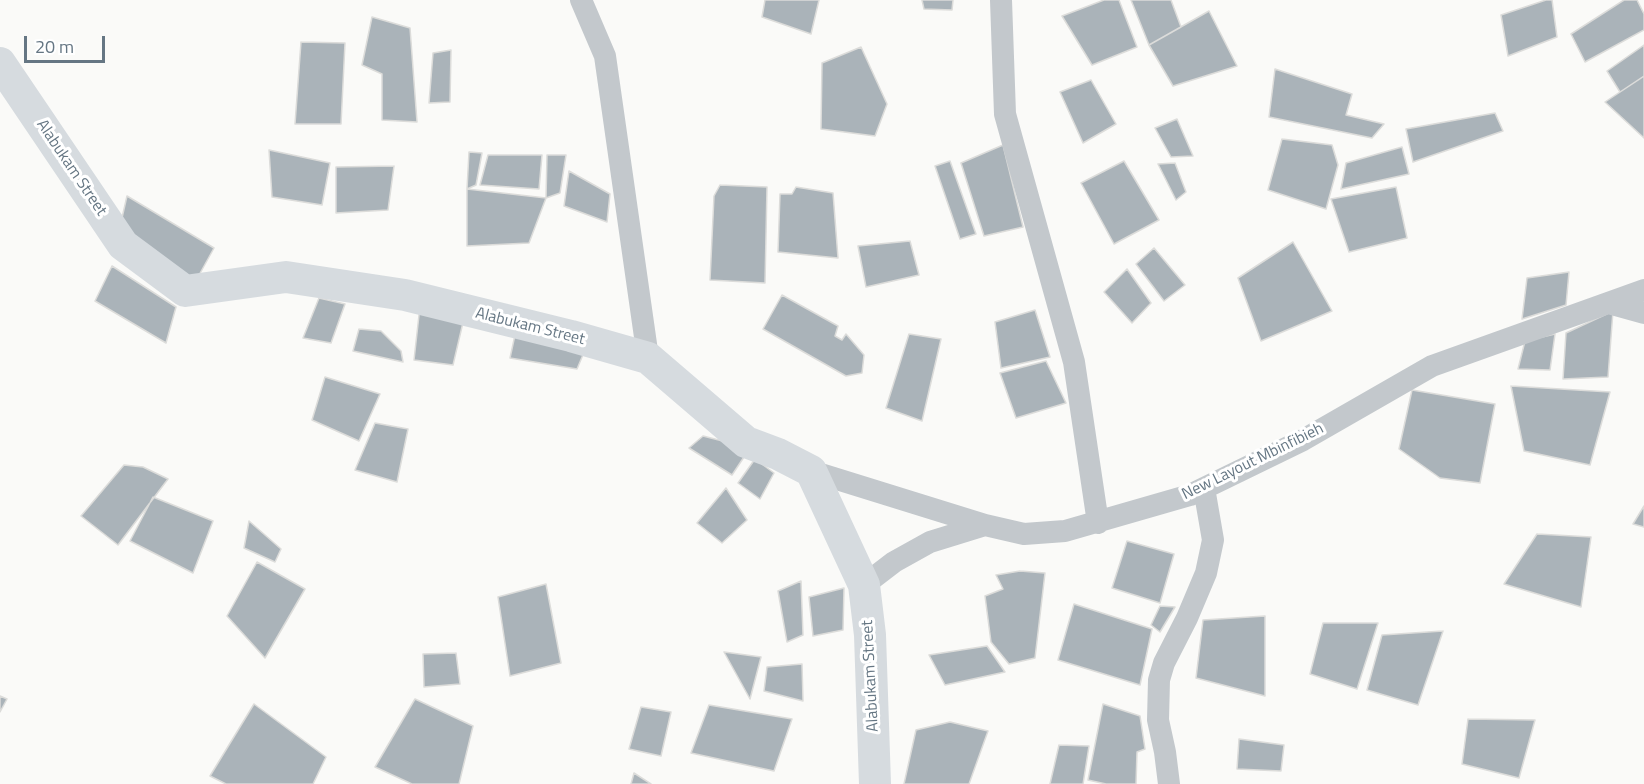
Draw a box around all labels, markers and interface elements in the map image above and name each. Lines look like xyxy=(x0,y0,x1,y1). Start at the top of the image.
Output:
scale bar xyxy=(27,24,108,62)
text: 20 m xyxy=(35,33,74,60)
street label: Alabukam Street xyxy=(32,116,110,220)
street label: Alabukam Street xyxy=(473,304,587,350)
street label: New Layout Mbinfibieh xyxy=(1179,419,1327,505)
street label: Alabukam Street xyxy=(858,620,884,732)

